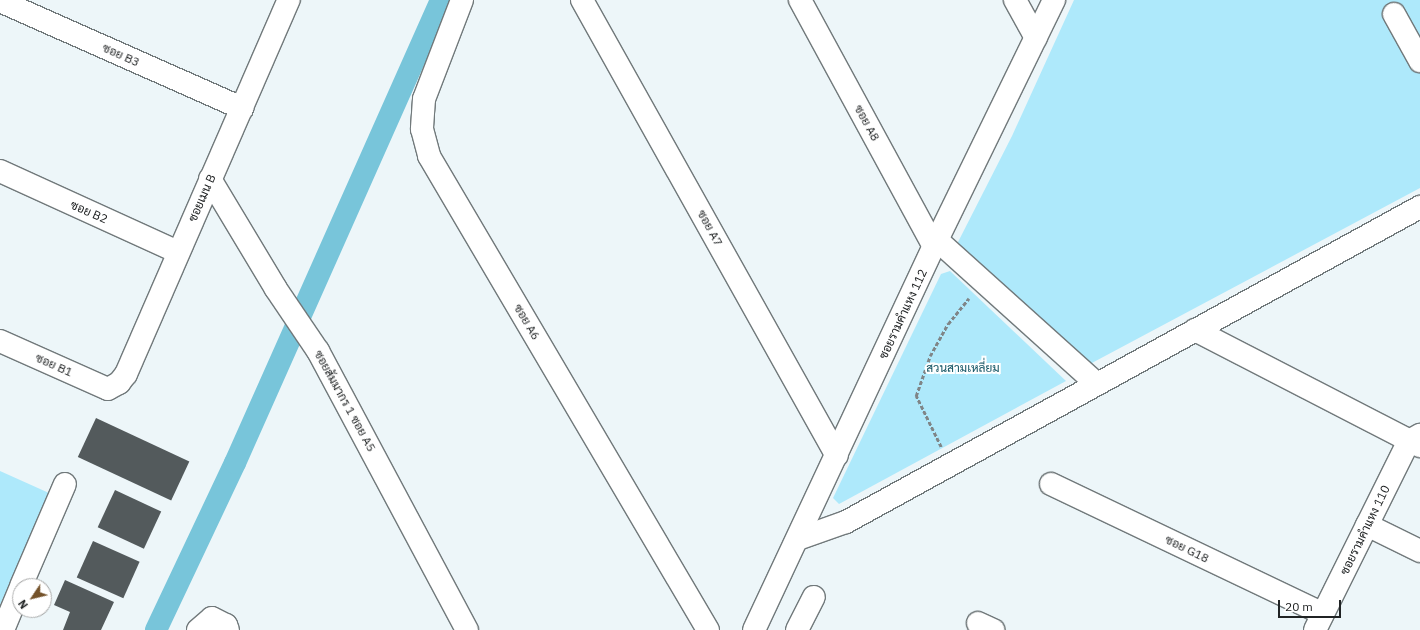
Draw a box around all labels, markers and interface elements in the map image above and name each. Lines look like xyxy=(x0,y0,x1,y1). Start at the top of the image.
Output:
street label: ซอย B3 xyxy=(100,40,142,70)
street label: ซอย A8 xyxy=(851,102,883,144)
street label: ซอยเมน B xyxy=(185,172,219,224)
street label: ซอย B2 xyxy=(68,197,110,227)
street label: ซอย A7 xyxy=(694,207,726,249)
street label: ซอยรามคำแหง 112 xyxy=(876,267,930,361)
street label: ซอย A6 xyxy=(511,302,543,342)
street label: ซอยสัมมากร 1 ซอย A5 xyxy=(311,348,379,454)
street label: ซอย B1 xyxy=(33,350,75,380)
park label: สวนสามเหลี่ยม xyxy=(926,361,1000,375)
street label: ซอยรามคำแหง 110 xyxy=(1337,483,1393,577)
street label: ซอย G18 xyxy=(1163,532,1211,566)
north arrow xyxy=(12,578,52,618)
scale bar xyxy=(1280,592,1343,618)
text: N xyxy=(15,597,31,612)
text: 20 m xyxy=(1285,599,1313,614)

